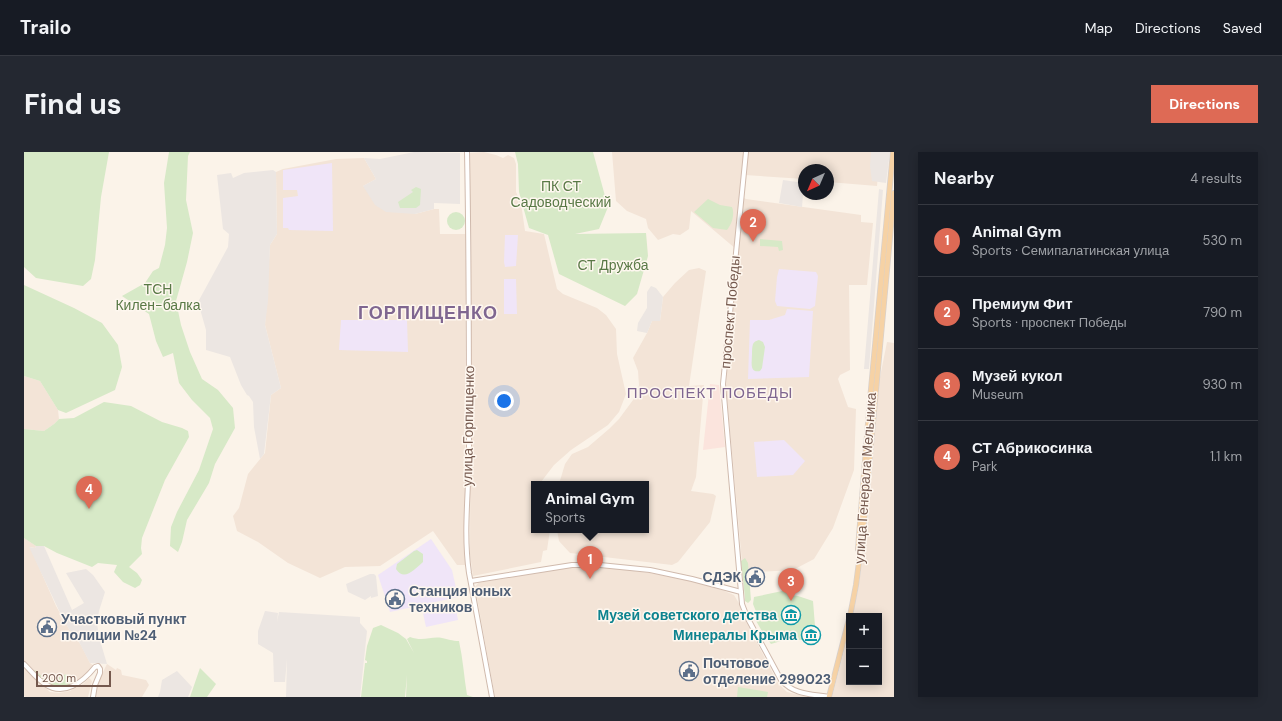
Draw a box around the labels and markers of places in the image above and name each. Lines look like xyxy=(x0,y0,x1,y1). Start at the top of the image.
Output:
pin: 2 xyxy=(740,209,766,242)
pin: 4 xyxy=(76,476,102,509)
pin: 1 xyxy=(577,546,603,579)
public building icon: СДЭК xyxy=(744,566,766,588)
place label: СДЭК xyxy=(703,568,741,586)
pin: 3 xyxy=(778,568,804,601)
place label: Станция юных техников xyxy=(409,582,511,616)
public building icon: Станция юных техников xyxy=(384,588,406,610)
museum icon: Музей советского детства xyxy=(780,604,802,626)
place label: Музей советского детства xyxy=(598,606,777,624)
place label: Участковый пункт полиции №24 xyxy=(61,610,187,644)
public building icon: Участковый пункт полиции №24 xyxy=(36,616,58,638)
museum icon: Минералы Крыма xyxy=(800,624,822,646)
place label: Минералы Крыма xyxy=(673,626,797,644)
place label: Почтовое отделение 299023 xyxy=(703,654,831,688)
public building icon: Почтовое отделение 299023 xyxy=(678,660,700,682)

